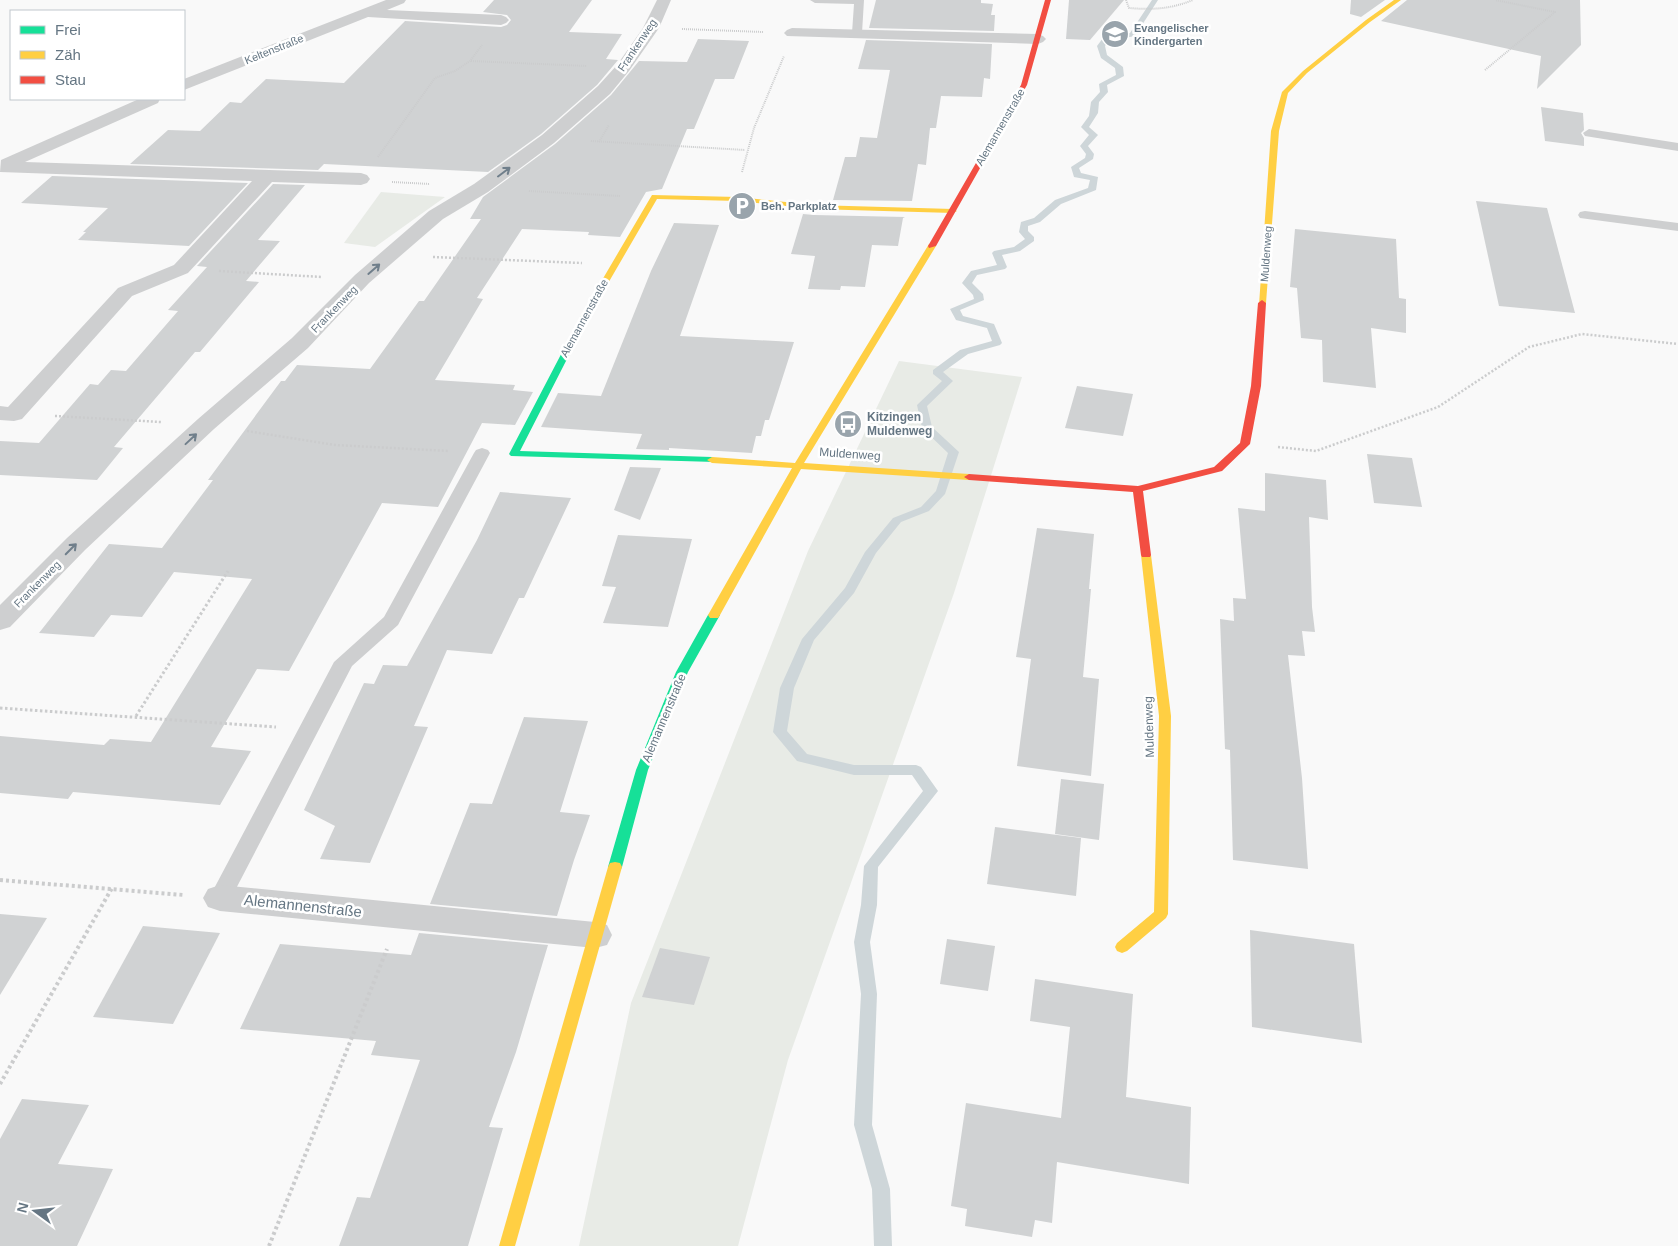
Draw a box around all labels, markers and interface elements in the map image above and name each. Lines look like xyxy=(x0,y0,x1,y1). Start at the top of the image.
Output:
legend xyxy=(10,10,185,100)
street label: Frankenweg xyxy=(615,17,659,73)
school or university icon: Evangelischer Kindergarten xyxy=(1100,19,1130,49)
text: Frei xyxy=(55,21,81,38)
place label: Evangelischer Kindergarten xyxy=(1134,22,1209,47)
street label: Keltenstraße xyxy=(243,32,305,66)
text: Zäh xyxy=(55,46,81,63)
text: Stau xyxy=(55,71,86,88)
street label: Alemannenstraße xyxy=(973,86,1027,168)
one-way arrow xyxy=(497,167,511,177)
parking icon: Beh. Parkplatz xyxy=(727,191,757,221)
place label: Beh. Parkplatz xyxy=(761,200,837,212)
street label: Muldenweg xyxy=(1258,226,1274,282)
one-way arrow xyxy=(367,264,380,275)
street label: Alemannenstraße xyxy=(558,277,610,359)
street label: Frankenweg xyxy=(309,283,359,335)
bus stop icon: Kitzingen Muldenweg xyxy=(833,409,863,439)
place label: Kitzingen Muldenweg xyxy=(867,410,932,438)
one-way arrow xyxy=(184,433,197,445)
street label: Muldenweg xyxy=(819,445,881,463)
one-way arrow xyxy=(65,543,78,555)
street label: Frankenweg xyxy=(11,558,63,610)
street label: Alemannenstraße xyxy=(639,671,689,764)
street label: Muldenweg xyxy=(1141,696,1157,758)
street label: Alemannenstraße xyxy=(243,891,363,920)
north arrow xyxy=(10,1186,60,1236)
text: N xyxy=(13,1201,31,1215)

